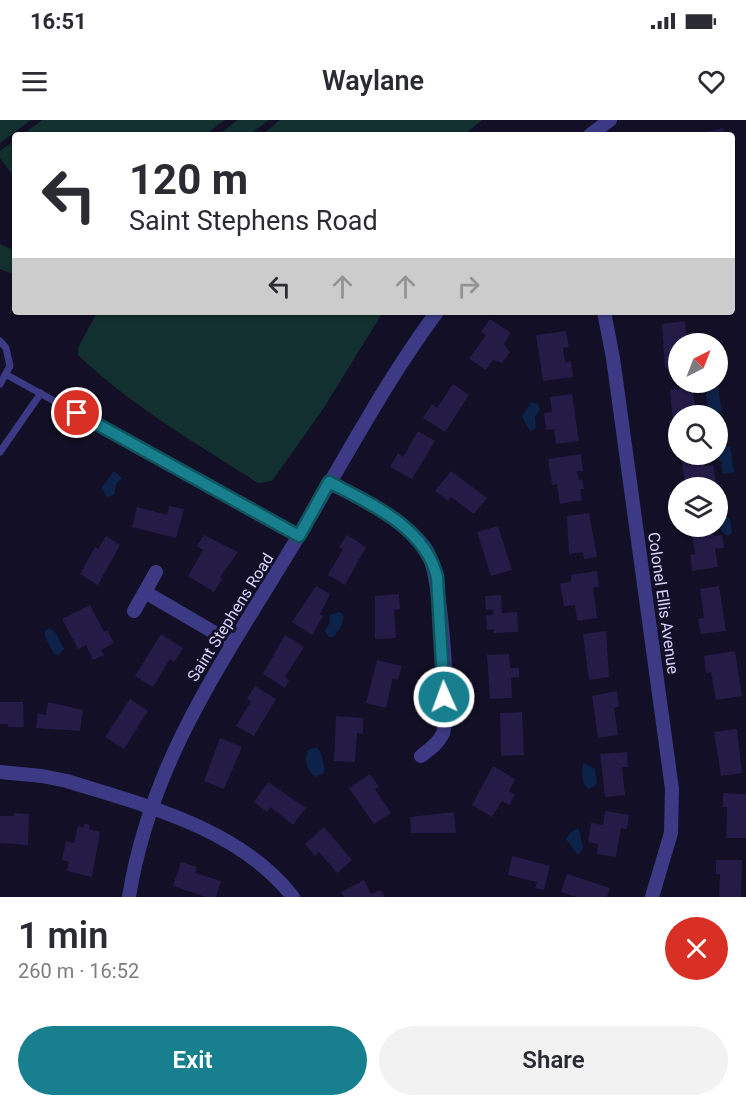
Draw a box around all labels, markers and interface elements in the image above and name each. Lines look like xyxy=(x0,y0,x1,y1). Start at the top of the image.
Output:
text: 16:51 xyxy=(30,9,87,34)
icon: menu xyxy=(18,65,51,98)
text: Waylane xyxy=(322,65,424,97)
icon: heart xyxy=(695,65,728,98)
text: 120 m xyxy=(129,155,248,204)
icon: left xyxy=(30,156,108,234)
text: Saint Stephens Road xyxy=(129,205,378,237)
icon: left xyxy=(263,270,296,303)
icon: ahead xyxy=(326,270,359,303)
icon: ahead xyxy=(389,270,422,303)
icon: right xyxy=(452,270,485,303)
north arrow xyxy=(668,333,728,393)
map controls xyxy=(668,333,728,537)
pin xyxy=(51,387,102,438)
icon: arrive xyxy=(60,396,93,429)
button: search xyxy=(668,405,728,465)
button: layers xyxy=(668,477,728,537)
street label: Colonel Ellis Avenue xyxy=(644,531,683,675)
street label: Saint Stephens Road xyxy=(183,550,278,685)
position arrow xyxy=(412,665,476,729)
text: 1 min xyxy=(18,915,108,957)
button: close xyxy=(665,917,728,980)
text: 260 m · 16:52 xyxy=(18,959,139,983)
button: Exit xyxy=(18,1026,367,1095)
button: Share xyxy=(379,1026,728,1095)

